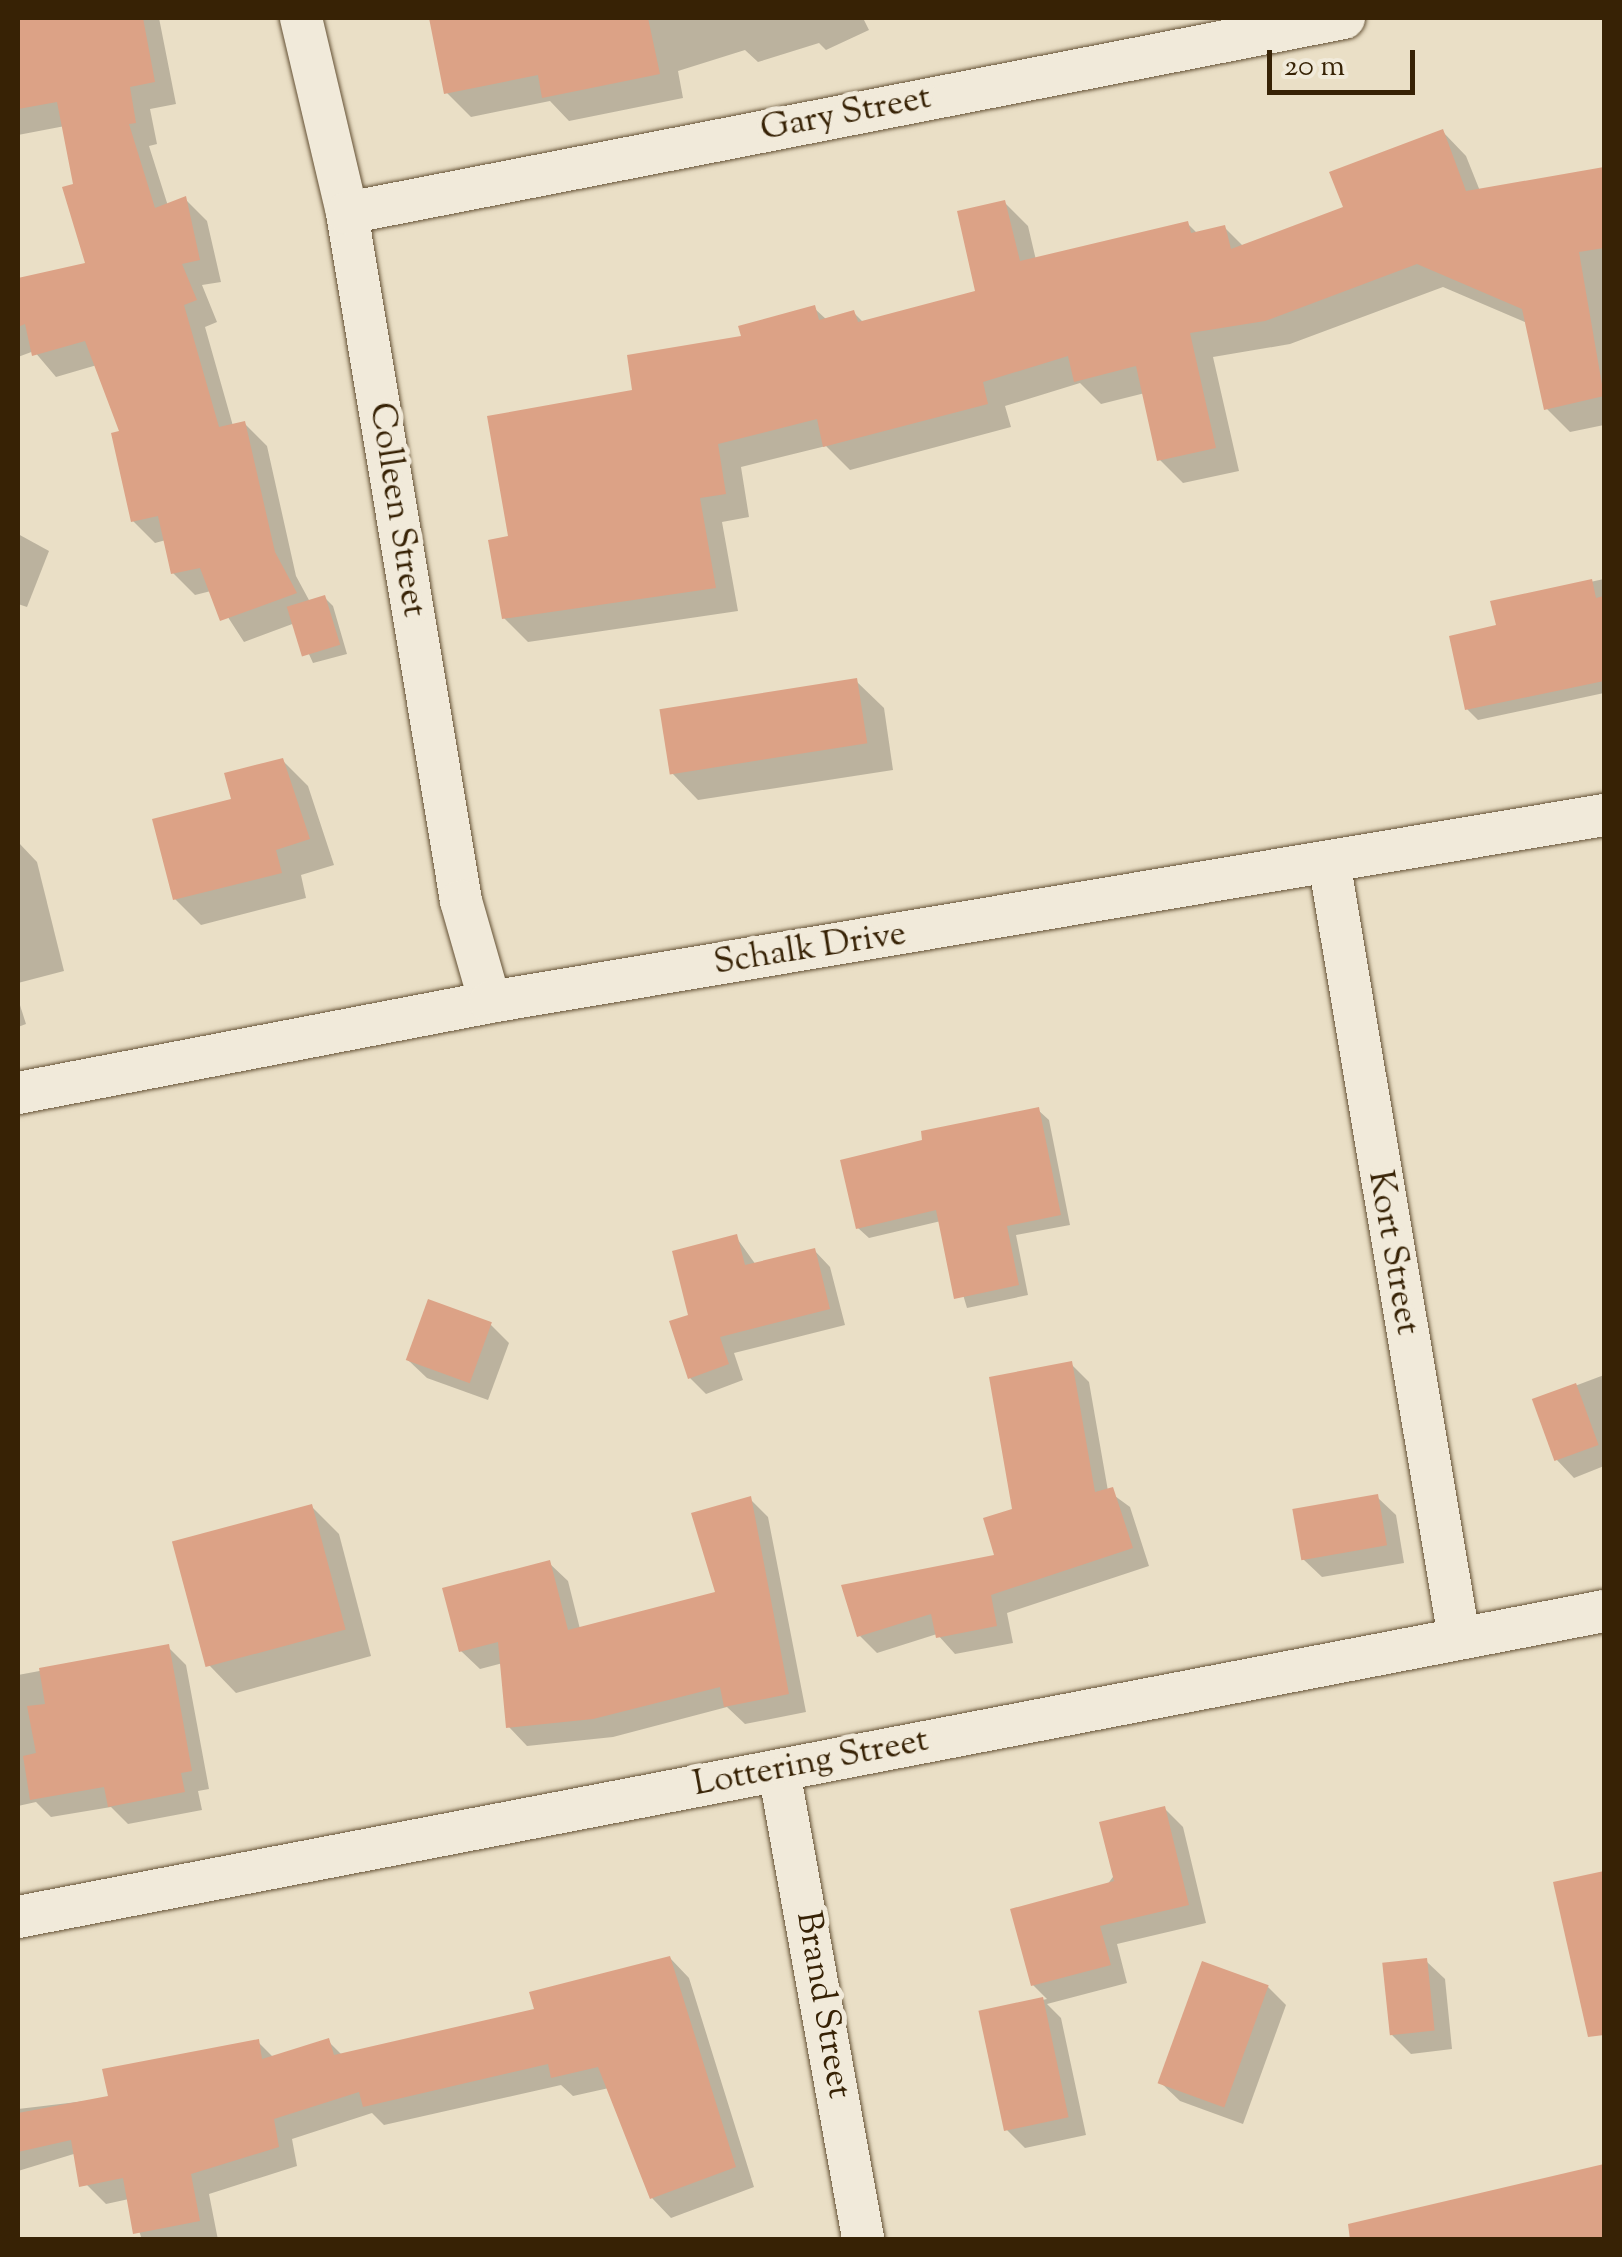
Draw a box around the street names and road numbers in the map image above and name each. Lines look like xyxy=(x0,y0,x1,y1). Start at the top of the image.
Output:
street label: Gary Street xyxy=(757,78,935,152)
street label: Colleen Street xyxy=(358,400,434,620)
street label: Schalk Drive xyxy=(711,914,909,986)
street label: Kort Street xyxy=(1357,1168,1427,1338)
street label: Lottering Street xyxy=(690,1721,932,1807)
street label: Brand Street xyxy=(785,1908,859,2102)

